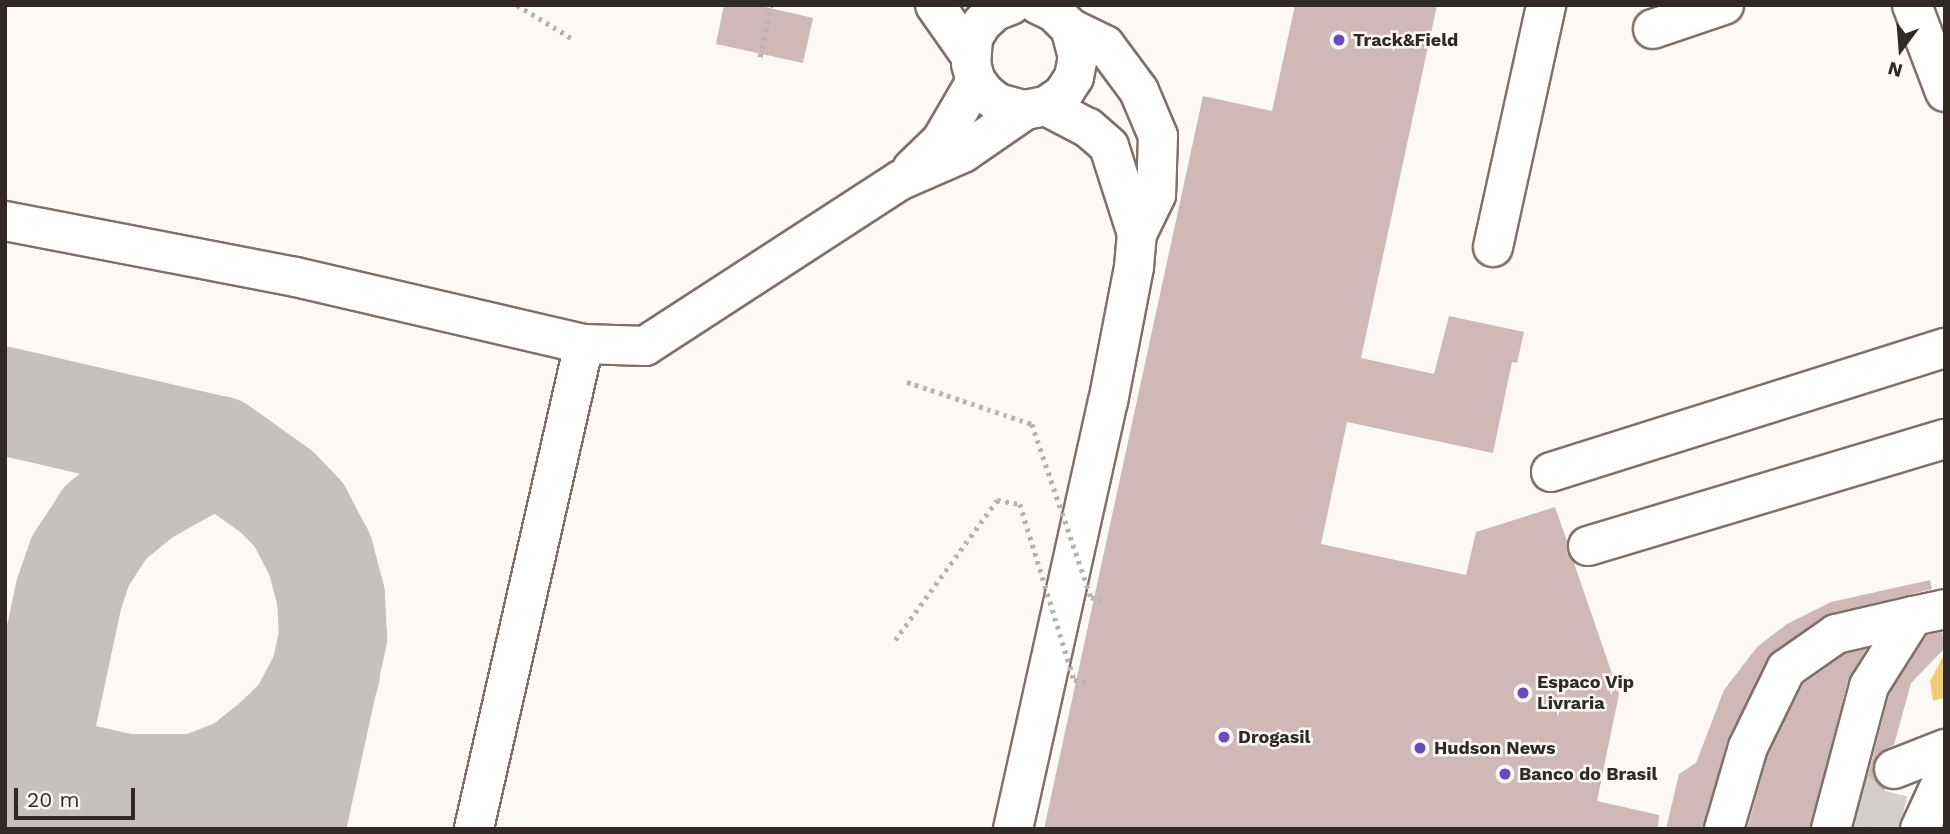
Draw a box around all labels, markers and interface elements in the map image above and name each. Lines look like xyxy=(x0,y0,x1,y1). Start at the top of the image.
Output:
north arrow xyxy=(1866,14,1936,84)
place label: Track&Field xyxy=(1353,29,1458,51)
marker: Track&Field xyxy=(1331,32,1347,48)
text: N xyxy=(1885,57,1905,83)
place label: Espaco Vip Livraria xyxy=(1537,672,1634,714)
marker: Espaco Vip Livraria xyxy=(1515,685,1531,701)
place label: Drogasil xyxy=(1238,726,1310,748)
marker: Drogasil xyxy=(1216,729,1232,745)
place label: Hudson News xyxy=(1434,737,1556,759)
marker: Hudson News xyxy=(1412,740,1428,756)
place label: Banco do Brasil xyxy=(1519,763,1657,785)
marker: Banco do Brasil xyxy=(1497,766,1513,782)
scale bar xyxy=(18,774,138,818)
text: 20 m xyxy=(27,787,79,812)

